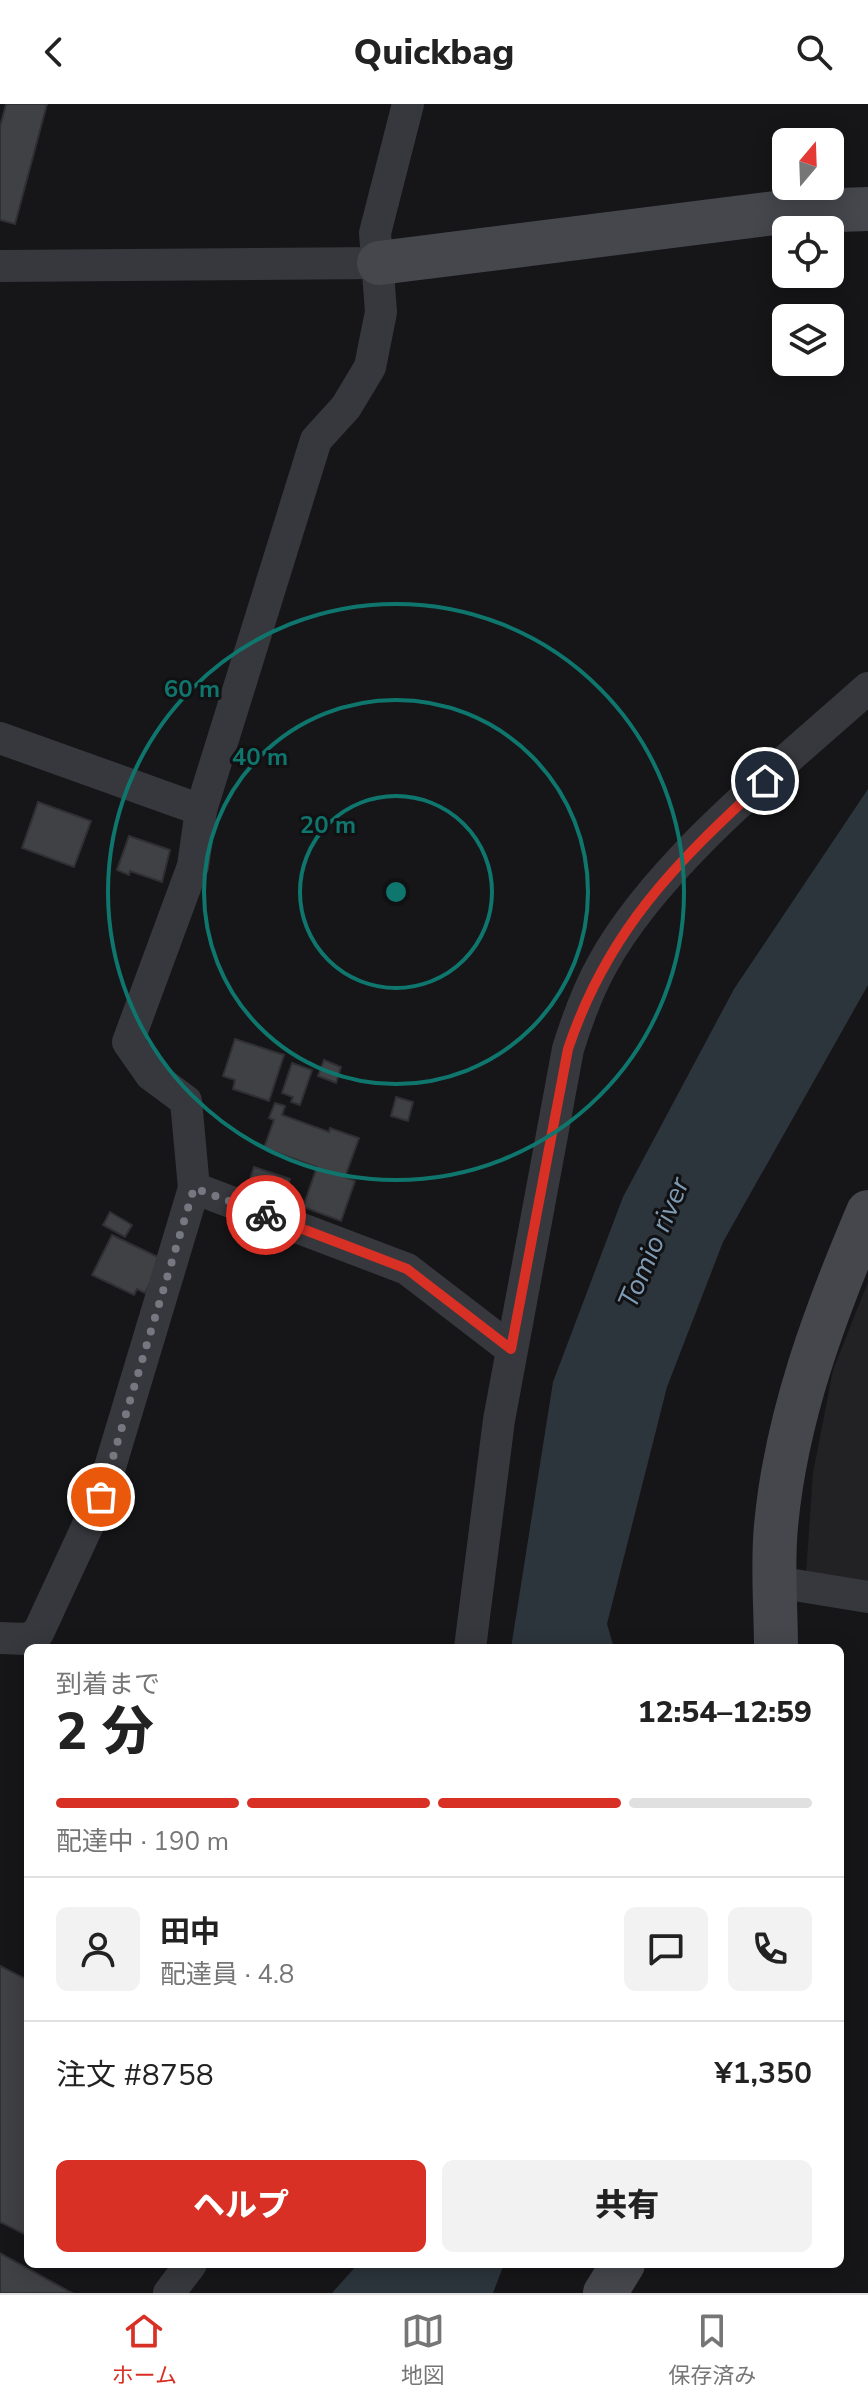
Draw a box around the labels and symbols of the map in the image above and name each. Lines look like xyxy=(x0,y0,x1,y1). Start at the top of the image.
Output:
north arrow xyxy=(772,128,844,200)
text: 60 m xyxy=(164,673,220,705)
text: 40 m xyxy=(232,741,288,773)
pin xyxy=(731,747,799,815)
text: 20 m xyxy=(300,809,356,841)
centre of rings xyxy=(382,878,410,906)
water label: Tomio river xyxy=(609,1171,699,1314)
courier xyxy=(226,1175,306,1255)
pin xyxy=(67,1463,135,1531)

